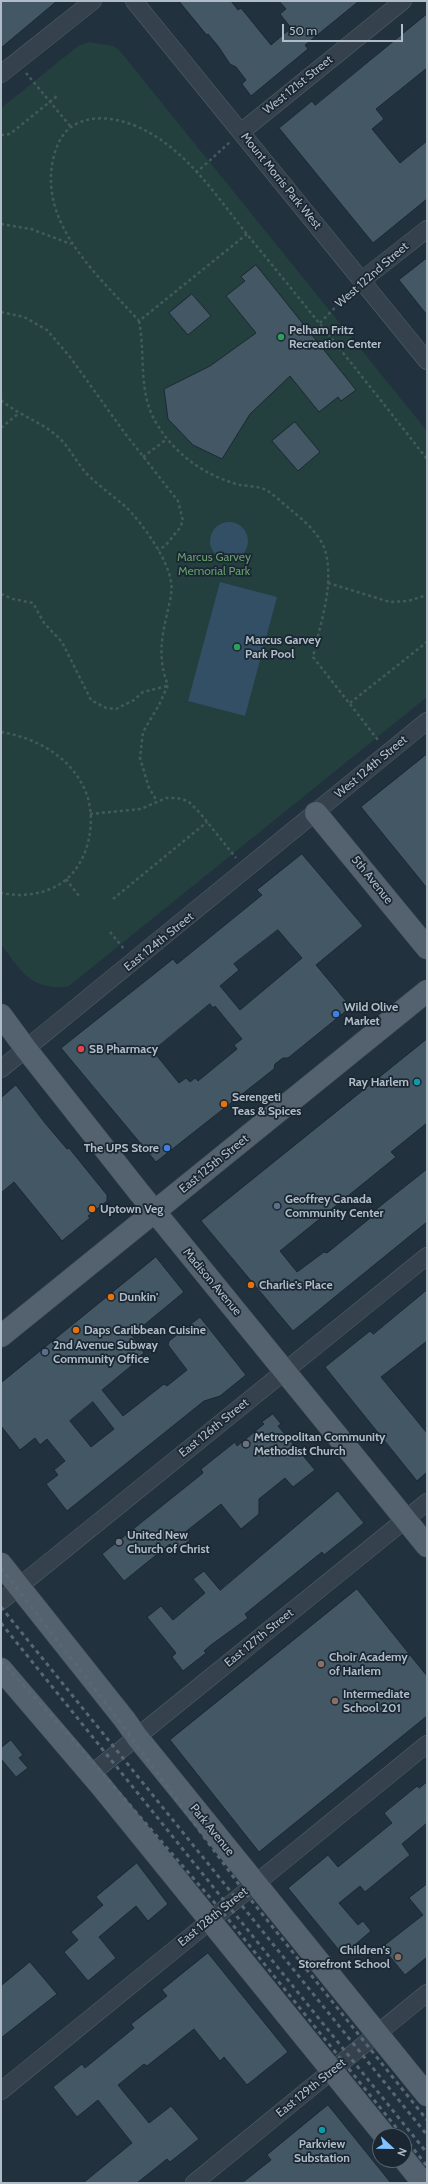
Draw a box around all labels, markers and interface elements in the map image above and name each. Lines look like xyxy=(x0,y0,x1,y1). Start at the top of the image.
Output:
scale bar xyxy=(284,16,405,42)
text: 50 m xyxy=(289,23,317,38)
street label: West 121st Street xyxy=(260,53,336,117)
street label: Mount Morris Park West xyxy=(238,130,324,232)
street label: West 122nd Street xyxy=(333,239,411,311)
place label: Pelham Fritz Recreation Center xyxy=(289,323,381,351)
marker: Pelham Fritz Recreation Center xyxy=(276,332,286,342)
park label: Marcus Garvey Memorial Park xyxy=(177,550,251,578)
place label: Marcus Garvey Park Pool xyxy=(245,633,321,661)
marker: Marcus Garvey Park Pool xyxy=(232,642,242,652)
street label: West 124th Street xyxy=(332,733,410,801)
street label: 5th Avenue xyxy=(348,853,396,907)
street label: East 124th Street xyxy=(121,910,197,974)
place label: Wild Olive Market xyxy=(344,1000,398,1028)
marker: Wild Olive Market xyxy=(331,1009,341,1019)
place label: SB Pharmacy xyxy=(89,1042,158,1056)
marker: SB Pharmacy xyxy=(76,1044,86,1054)
place label: Ray Harlem xyxy=(348,1075,409,1089)
marker: Ray Harlem xyxy=(412,1077,422,1087)
place label: Serengeti Teas & Spices xyxy=(232,1090,301,1118)
marker: Serengeti Teas & Spices xyxy=(219,1099,229,1109)
street label: East 125th Street xyxy=(176,1132,252,1196)
place label: The UPS Store xyxy=(84,1141,159,1155)
marker: The UPS Store xyxy=(162,1143,172,1153)
place label: Geoffrey Canada Community Center xyxy=(285,1192,383,1220)
marker: Geoffrey Canada Community Center xyxy=(272,1201,282,1211)
place label: Uptown Veg xyxy=(100,1202,163,1216)
marker: Uptown Veg xyxy=(87,1204,97,1214)
street label: Madison Avenue xyxy=(180,1245,244,1319)
place label: Charlie's Place xyxy=(259,1278,333,1292)
marker: Charlie's Place xyxy=(246,1280,256,1290)
place label: Dunkin' xyxy=(119,1290,158,1304)
marker: Dunkin' xyxy=(106,1292,116,1302)
place label: Daps Caribbean Cuisine xyxy=(84,1323,206,1337)
marker: Daps Caribbean Cuisine xyxy=(71,1325,81,1335)
place label: 2nd Avenue Subway Community Office xyxy=(53,1338,158,1366)
marker: 2nd Avenue Subway Community Office xyxy=(40,1347,50,1357)
street label: East 126th Street xyxy=(176,1396,252,1460)
place label: Metropolitan Community Methodist Church xyxy=(254,1430,386,1458)
marker: Metropolitan Community Methodist Church xyxy=(241,1439,251,1449)
place label: United New Church of Christ xyxy=(127,1528,210,1556)
marker: United New Church of Christ xyxy=(114,1537,124,1547)
street label: East 127th Street xyxy=(222,1606,296,1670)
place label: Choir Academy of Harlem xyxy=(329,1650,408,1678)
marker: Choir Academy of Harlem xyxy=(316,1659,326,1669)
place label: Intermediate School 201 xyxy=(343,1687,410,1715)
marker: Intermediate School 201 xyxy=(330,1696,340,1706)
street label: Park Avenue xyxy=(187,1801,237,1859)
street label: East 128th Street xyxy=(175,1884,251,1950)
place label: Children's Storefront School xyxy=(298,1943,390,1971)
marker: Children's Storefront School xyxy=(393,1952,403,1962)
street label: East 129th Street xyxy=(273,2056,349,2120)
marker: Parkview Substation xyxy=(317,2125,327,2135)
north arrow xyxy=(372,2128,412,2168)
place label: Parkview Substation xyxy=(294,2137,350,2165)
text: N xyxy=(394,2146,410,2158)

